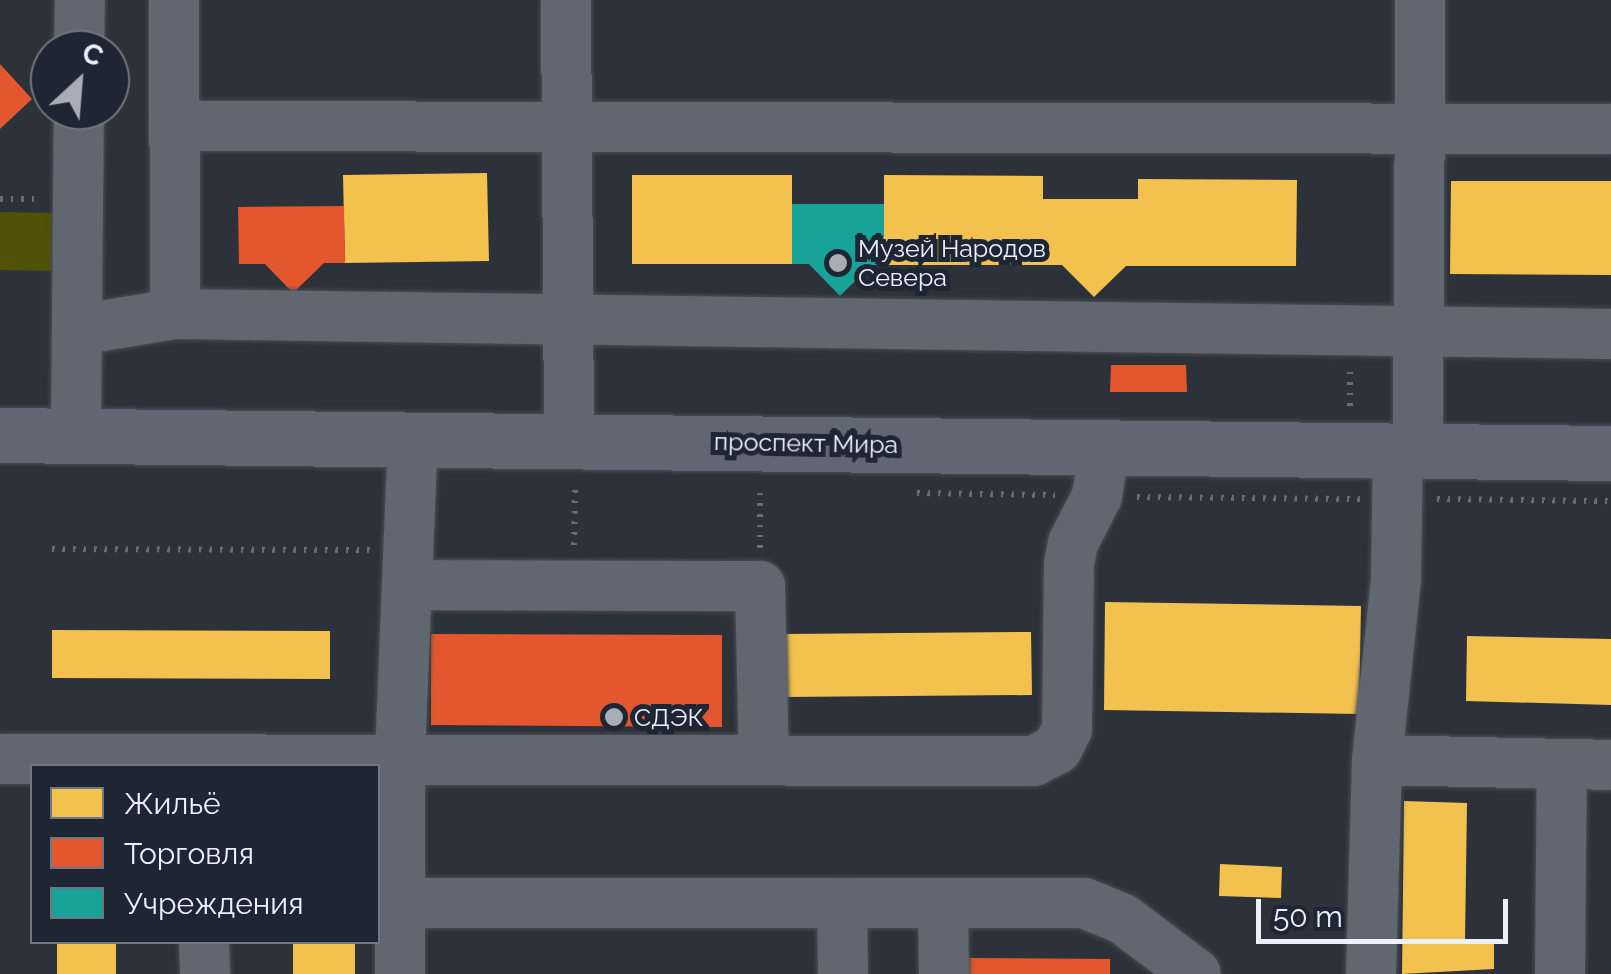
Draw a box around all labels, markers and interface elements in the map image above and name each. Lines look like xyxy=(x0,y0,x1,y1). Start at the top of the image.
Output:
north arrow xyxy=(30,30,130,130)
text: С xyxy=(77,35,108,73)
place label: Музей Народов Севера xyxy=(858,234,1046,293)
marker: Музей Народов Севера xyxy=(827,252,849,274)
street label: проспект Мира xyxy=(714,426,898,460)
place label: СДЭК xyxy=(634,702,703,732)
marker: СДЭК xyxy=(603,706,625,728)
legend xyxy=(30,764,380,944)
text: Жильё xyxy=(124,786,221,821)
text: Торговля xyxy=(124,836,254,871)
scale bar xyxy=(1261,879,1514,941)
text: Учреждения xyxy=(124,886,304,921)
text: 50 m xyxy=(1273,899,1343,934)

